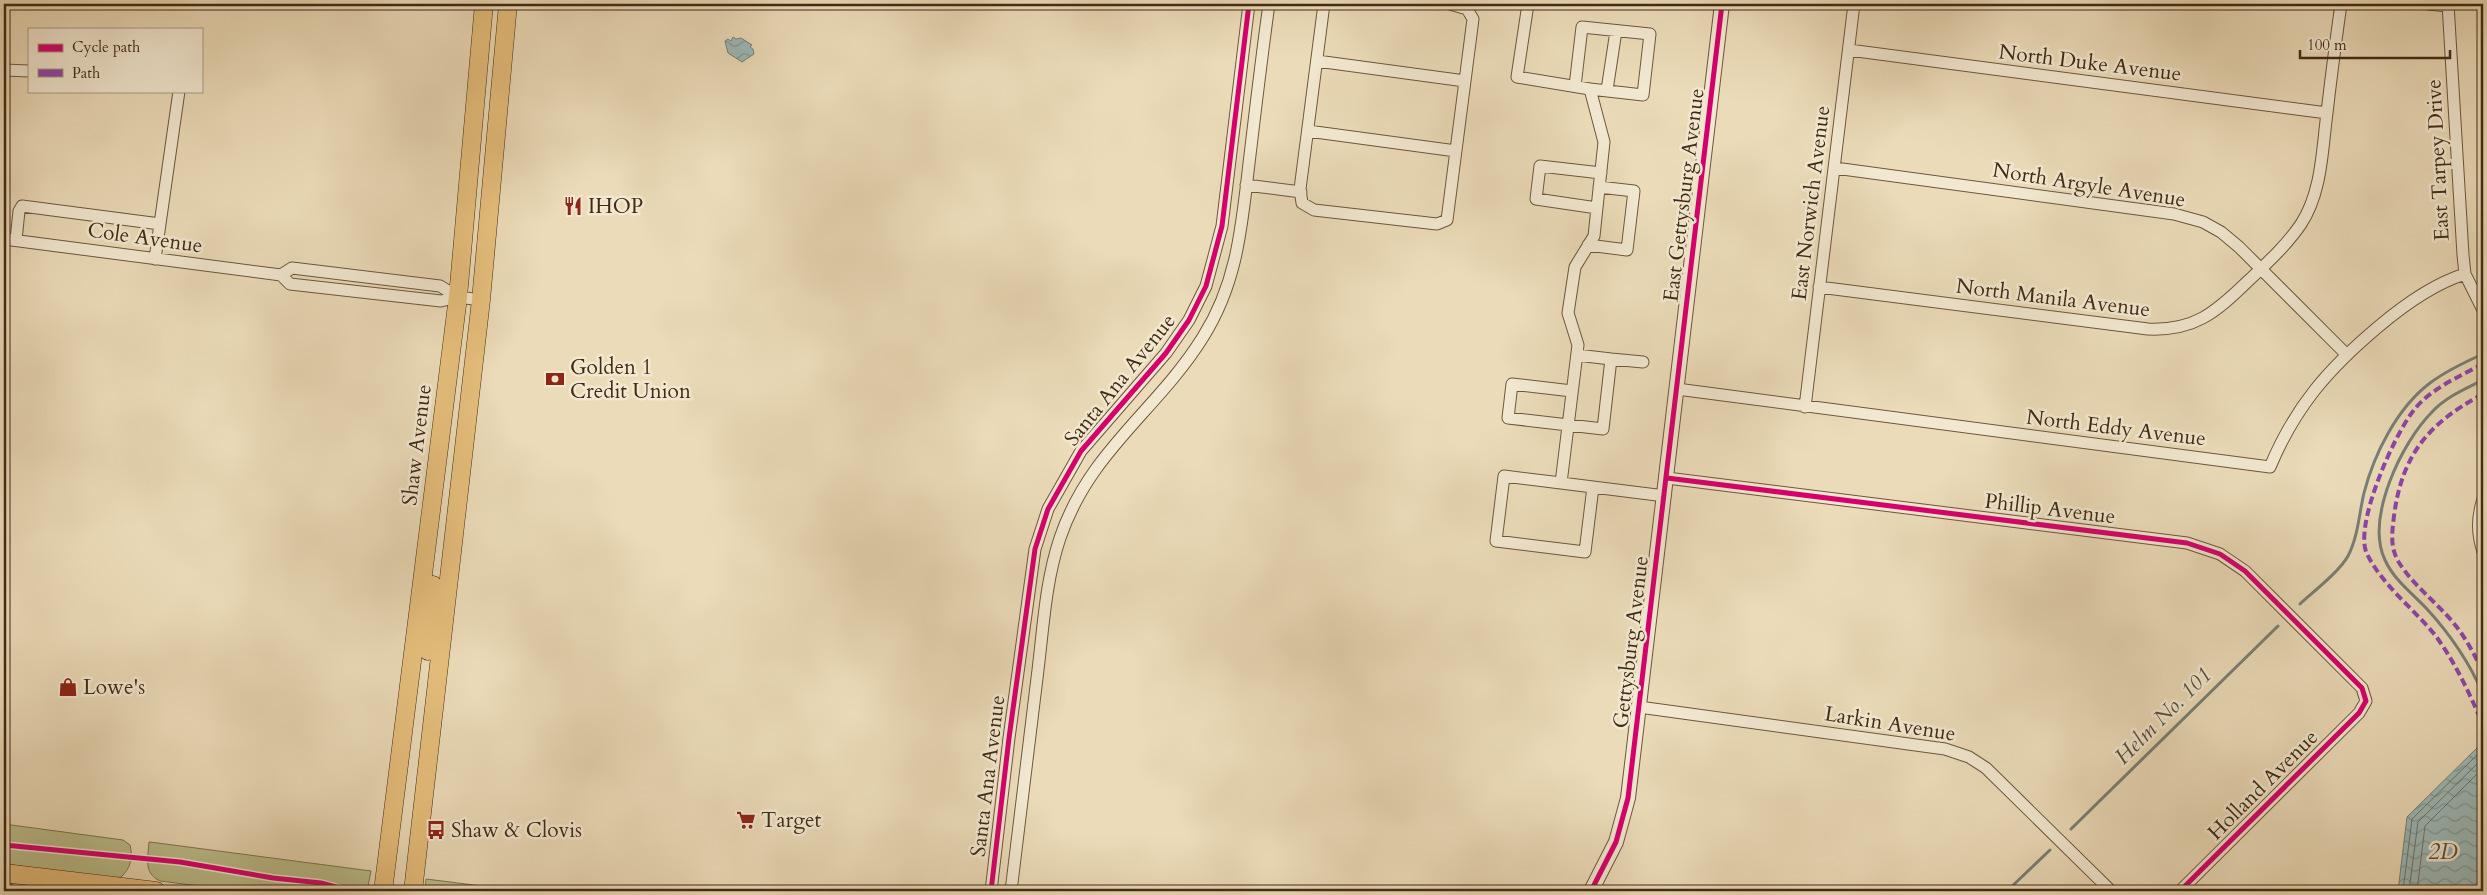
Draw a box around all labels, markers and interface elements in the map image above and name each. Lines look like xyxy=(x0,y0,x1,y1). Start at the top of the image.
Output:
legend xyxy=(28,28,202,92)
scale bar xyxy=(2300,28,2450,60)
text: 100 m xyxy=(2307,35,2347,55)
text: Cycle path xyxy=(72,37,141,57)
street label: North Duke Avenue xyxy=(1997,37,2183,89)
text: Path xyxy=(72,63,101,83)
street label: East Tarpey Drive xyxy=(2419,78,2457,242)
street label: East Gettysburg Avenue xyxy=(1657,87,1711,303)
street label: East Norwich Avenue xyxy=(1785,104,1837,302)
street label: North Argyle Avenue xyxy=(1991,155,2187,215)
place label: IHOP xyxy=(588,192,643,221)
restaurant icon: IHOP xyxy=(562,195,584,217)
street label: Cole Avenue xyxy=(86,216,204,260)
street label: North Manila Avenue xyxy=(1954,272,2152,324)
street label: Santa Ana Avenue xyxy=(1058,308,1182,452)
place label: Golden 1 Credit Union xyxy=(570,353,691,406)
bank icon: Golden 1 Credit Union xyxy=(544,368,566,390)
street label: Shaw Avenue xyxy=(395,383,439,507)
street label: North Eddy Avenue xyxy=(2024,403,2208,453)
street label: Phillip Avenue xyxy=(1983,487,2117,531)
street label: Gettysburg Avenue xyxy=(1606,554,1656,730)
water label: Helm No. 101 xyxy=(2108,661,2218,771)
place label: Lowe's xyxy=(83,673,145,702)
shop icon: Lowe's xyxy=(57,676,79,698)
street label: Santa Ana Avenue xyxy=(964,694,1012,858)
street label: Larkin Avenue xyxy=(1822,699,1958,749)
street label: Holland Avenue xyxy=(2201,723,2325,847)
place label: Target xyxy=(761,806,821,835)
supermarket icon: Target xyxy=(735,809,757,831)
place label: Shaw & Clovis xyxy=(451,816,582,845)
bus stop icon: Shaw & Clovis xyxy=(425,819,447,841)
water label: 2D xyxy=(2428,837,2458,867)

